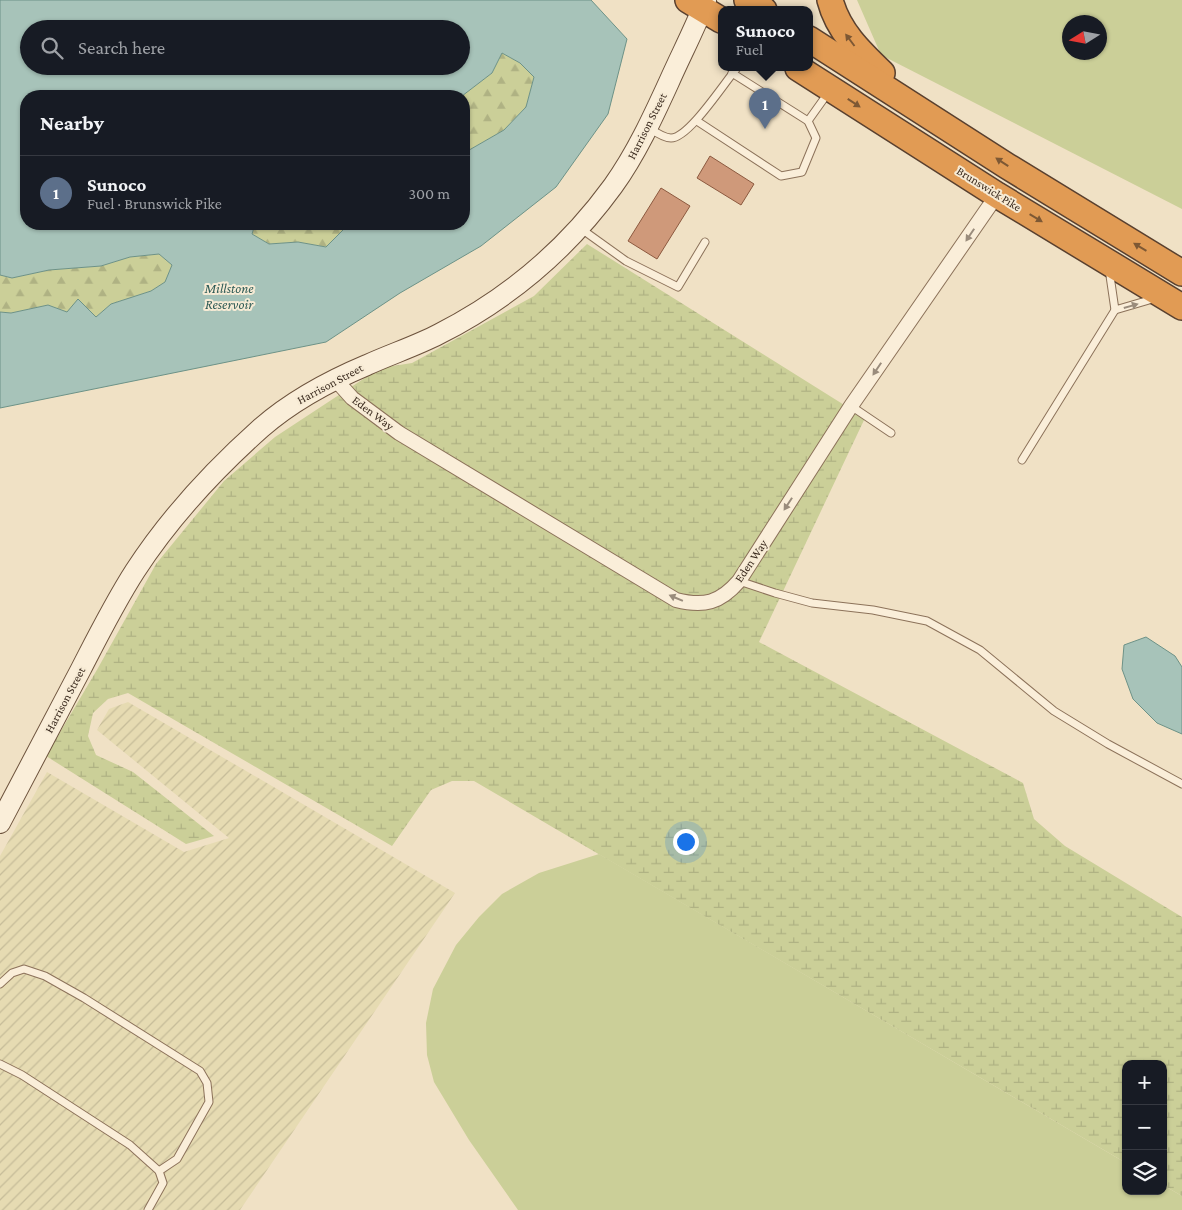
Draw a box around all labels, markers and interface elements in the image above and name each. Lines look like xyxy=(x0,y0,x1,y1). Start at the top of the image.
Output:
popup xyxy=(718,6,813,71)
north arrow xyxy=(1062,15,1107,60)
search box xyxy=(20,20,470,75)
text: Sunoco xyxy=(736,20,795,41)
one-way arrow xyxy=(845,33,855,47)
icon: search xyxy=(38,34,66,62)
text: Search here xyxy=(78,37,165,58)
text: Fuel xyxy=(736,41,763,58)
pin: 1 xyxy=(749,88,781,129)
street label: Harrison Street xyxy=(624,90,670,162)
one-way arrow xyxy=(847,98,861,108)
text: Nearby xyxy=(40,111,104,135)
one-way arrow xyxy=(995,157,1009,167)
street label: Brunswick Pike xyxy=(954,164,1024,214)
text: Sunoco xyxy=(87,174,146,195)
text: 1 xyxy=(53,185,59,202)
text: 300 m xyxy=(408,185,450,202)
text: Fuel · Brunswick Pike xyxy=(87,195,222,212)
one-way arrow xyxy=(1029,213,1042,222)
one-way arrow xyxy=(965,228,975,242)
one-way arrow xyxy=(1134,243,1147,252)
water label: Millstone Reservoir xyxy=(203,280,254,312)
one-way arrow xyxy=(1124,301,1139,309)
street label: Harrison Street xyxy=(295,360,366,407)
one-way arrow xyxy=(872,362,882,375)
street label: Eden Way xyxy=(349,393,397,433)
one-way arrow xyxy=(783,498,793,511)
street label: Eden Way xyxy=(732,537,771,585)
one-way arrow xyxy=(669,594,683,602)
street label: Harrison Street xyxy=(42,664,89,735)
your location xyxy=(673,829,699,855)
map controls xyxy=(1122,1060,1167,1195)
button: + xyxy=(1122,1060,1167,1105)
button: − xyxy=(1122,1105,1167,1150)
button: layers xyxy=(1122,1150,1167,1195)

